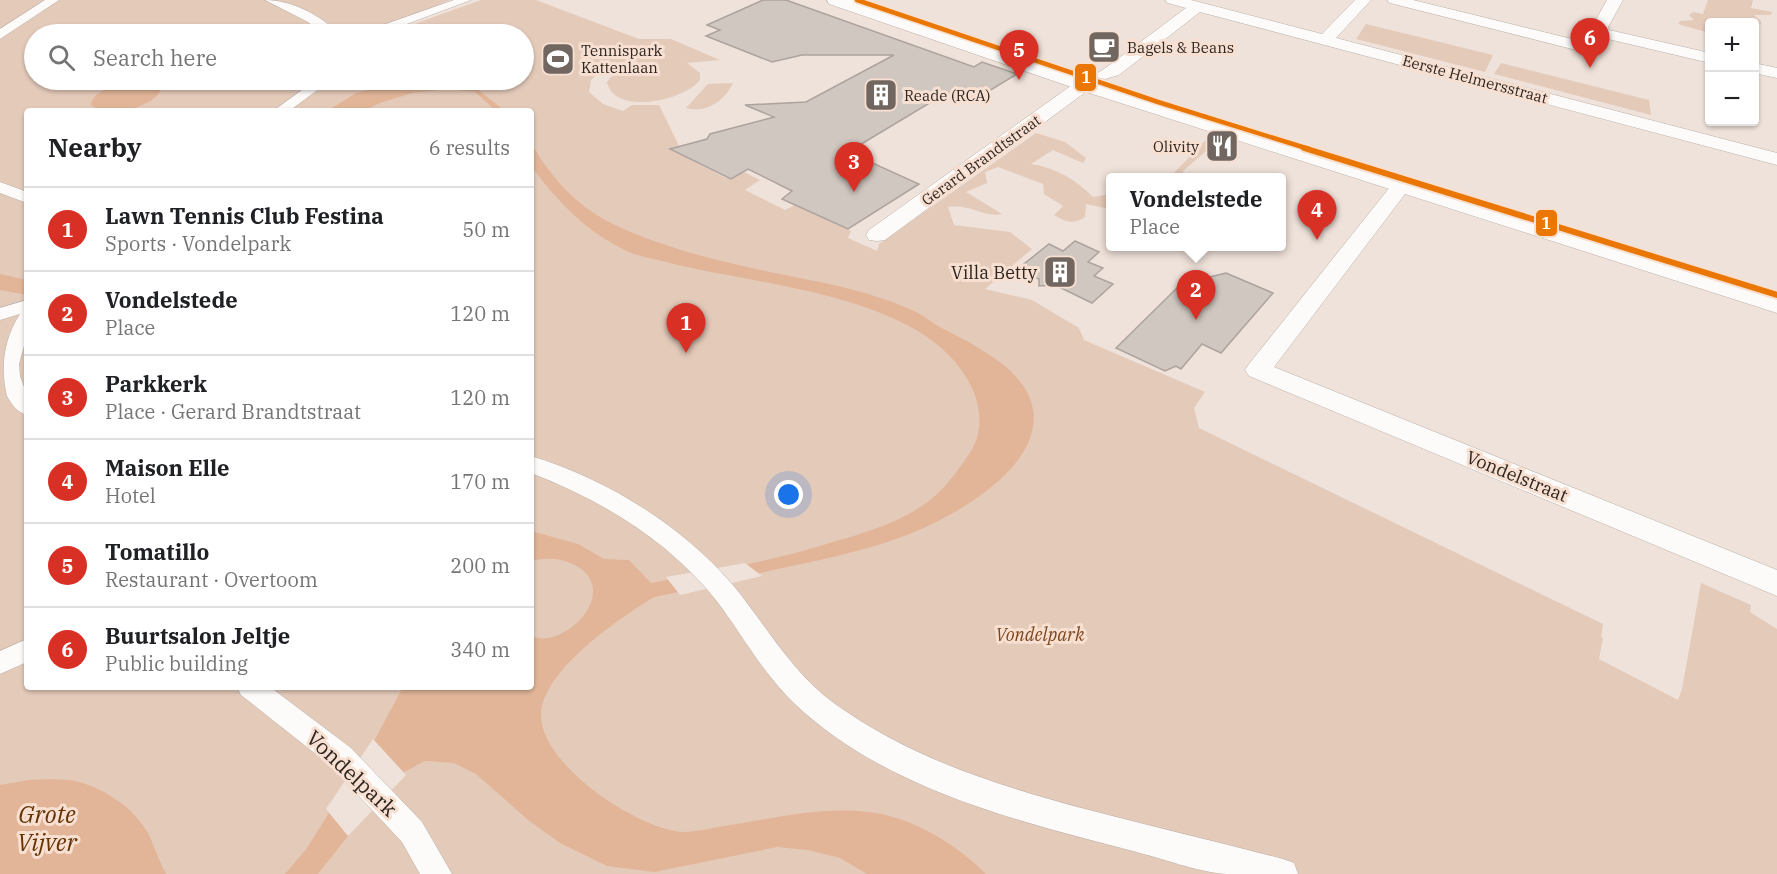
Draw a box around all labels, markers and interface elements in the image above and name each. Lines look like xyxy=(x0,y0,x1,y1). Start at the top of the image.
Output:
map controls xyxy=(1705,18,1759,126)
button: + xyxy=(1705,18,1759,72)
pin: 6 xyxy=(1570,19,1610,68)
search box xyxy=(24,24,534,90)
cafe icon: Bagels & Beans xyxy=(1086,29,1122,65)
pin: 5 xyxy=(1000,31,1038,80)
place label: Bagels & Beans xyxy=(1127,38,1234,57)
icon: search xyxy=(45,41,78,74)
sports icon: Tennispark Kattenlaan xyxy=(540,41,576,77)
place label: Tennispark Kattenlaan xyxy=(581,41,663,77)
text: Search here xyxy=(93,43,217,72)
street label: Eerste Helmersstraat xyxy=(1400,50,1550,108)
line badge: 1 xyxy=(1074,63,1097,92)
text: 1 xyxy=(1081,67,1091,87)
button: − xyxy=(1705,72,1759,126)
building icon: Reade (RCA) xyxy=(863,77,899,113)
place label: Reade (RCA) xyxy=(904,86,990,105)
street label: Gerard Brandtstraat xyxy=(918,110,1044,210)
restaurant icon: Olivity xyxy=(1204,128,1240,164)
text: Nearby xyxy=(48,130,142,164)
text: 6 results xyxy=(429,134,510,161)
place label: Olivity xyxy=(1153,137,1199,156)
pin: 3 xyxy=(834,142,874,192)
popup xyxy=(1106,173,1286,251)
text: Vondelstede xyxy=(1130,184,1262,213)
pin: 4 xyxy=(1298,190,1336,240)
text: Lawn Tennis Club Festina xyxy=(105,201,384,230)
line badge: 1 xyxy=(1535,209,1558,237)
text: Place xyxy=(1130,213,1180,240)
text: 1 xyxy=(1541,213,1551,233)
text: 1 xyxy=(62,216,74,243)
text: 50 m xyxy=(462,216,510,243)
text: Sports · Vondelpark xyxy=(105,230,291,257)
building icon: Villa Betty xyxy=(1042,254,1078,290)
place label: Villa Betty xyxy=(951,261,1037,284)
pin: 2 xyxy=(1176,270,1216,320)
text: Vondelstede xyxy=(105,285,238,314)
text: 2 xyxy=(62,300,74,327)
text: 120 m xyxy=(450,300,510,327)
pin: 1 xyxy=(666,304,706,353)
text: Place xyxy=(105,314,155,341)
text: Parkkerk xyxy=(105,369,207,398)
text: 3 xyxy=(62,384,74,411)
text: 120 m xyxy=(450,384,510,411)
text: Place · Gerard Brandtstraat xyxy=(105,398,361,425)
street label: Vondelstraat xyxy=(1463,445,1571,507)
text: Maison Elle xyxy=(105,453,230,482)
text: 4 xyxy=(62,468,74,495)
text: 170 m xyxy=(450,468,510,495)
your location xyxy=(774,480,803,509)
text: Hotel xyxy=(105,482,156,509)
text: Tomatillo xyxy=(105,537,209,566)
text: 5 xyxy=(62,552,74,579)
text: 200 m xyxy=(450,552,510,579)
text: Restaurant · Overtoom xyxy=(105,566,318,593)
text: Buurtsalon Jeltje xyxy=(105,621,290,650)
park label: Vondelpark xyxy=(996,623,1085,646)
text: 6 xyxy=(62,636,74,663)
text: 340 m xyxy=(450,636,510,663)
text: Public building xyxy=(105,650,248,677)
street label: Vondelpark xyxy=(301,724,404,823)
water label: Grote Vijver xyxy=(17,798,78,858)

